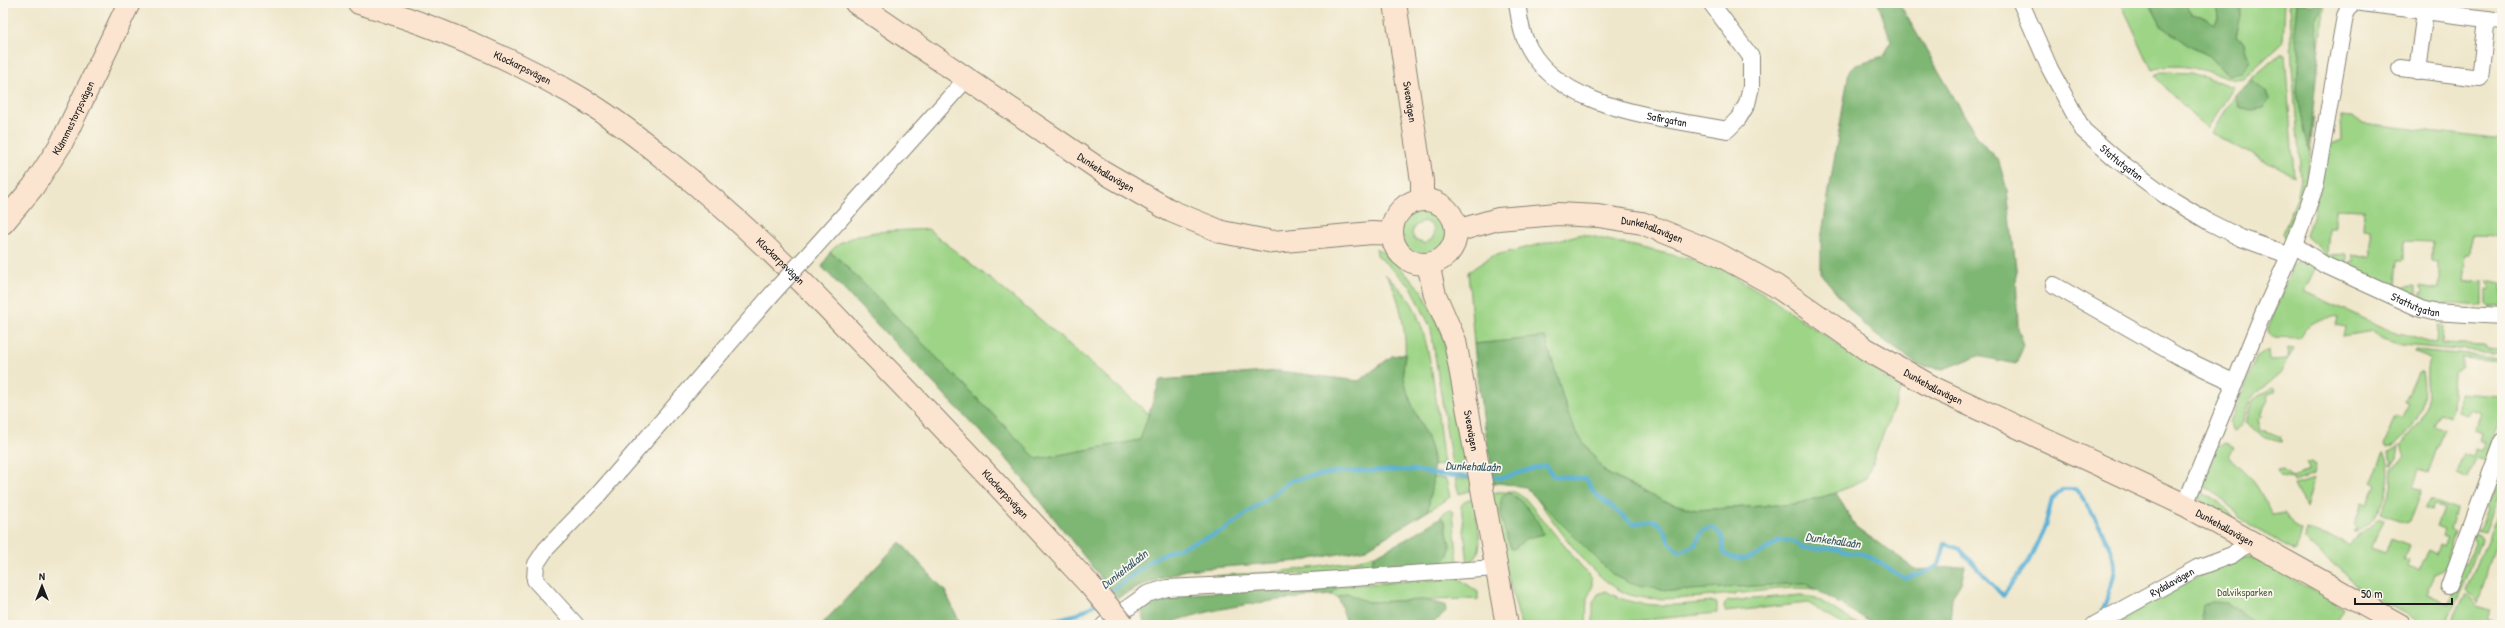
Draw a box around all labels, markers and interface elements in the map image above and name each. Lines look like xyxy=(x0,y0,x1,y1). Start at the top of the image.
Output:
street label: Klockarpsvägen xyxy=(492,47,554,88)
street label: Klämmestorpsvägen xyxy=(49,78,97,158)
street label: Sveavägen xyxy=(1400,80,1420,123)
street label: Safirgatan xyxy=(1646,109,1688,130)
street label: Stattutgatan xyxy=(2097,141,2146,184)
street label: Dunkehallavägen xyxy=(1075,149,1137,195)
street label: Dunkehallavägen xyxy=(1620,213,1685,246)
street label: Klockarpsvägen xyxy=(753,234,808,288)
street label: Stattutgatan xyxy=(2389,289,2440,319)
street label: Dunkehallavägen xyxy=(1902,365,1965,408)
street label: Sveavägen xyxy=(1461,409,1482,452)
water label: Dunkehallaån xyxy=(1445,457,1503,476)
street label: Klockarpsvägen xyxy=(979,466,1032,522)
street label: Dunkehallavägen xyxy=(2194,506,2257,549)
water label: Dunkehallaån xyxy=(1804,528,1863,552)
water label: Dunkehallaån xyxy=(1097,544,1152,593)
street label: Rydalavägen xyxy=(2147,564,2196,600)
north arrow xyxy=(22,566,62,606)
text: N xyxy=(39,569,45,583)
scale bar xyxy=(2355,580,2452,606)
park label: Dalviksparken xyxy=(2217,585,2273,599)
text: 50 m xyxy=(2361,585,2382,602)

